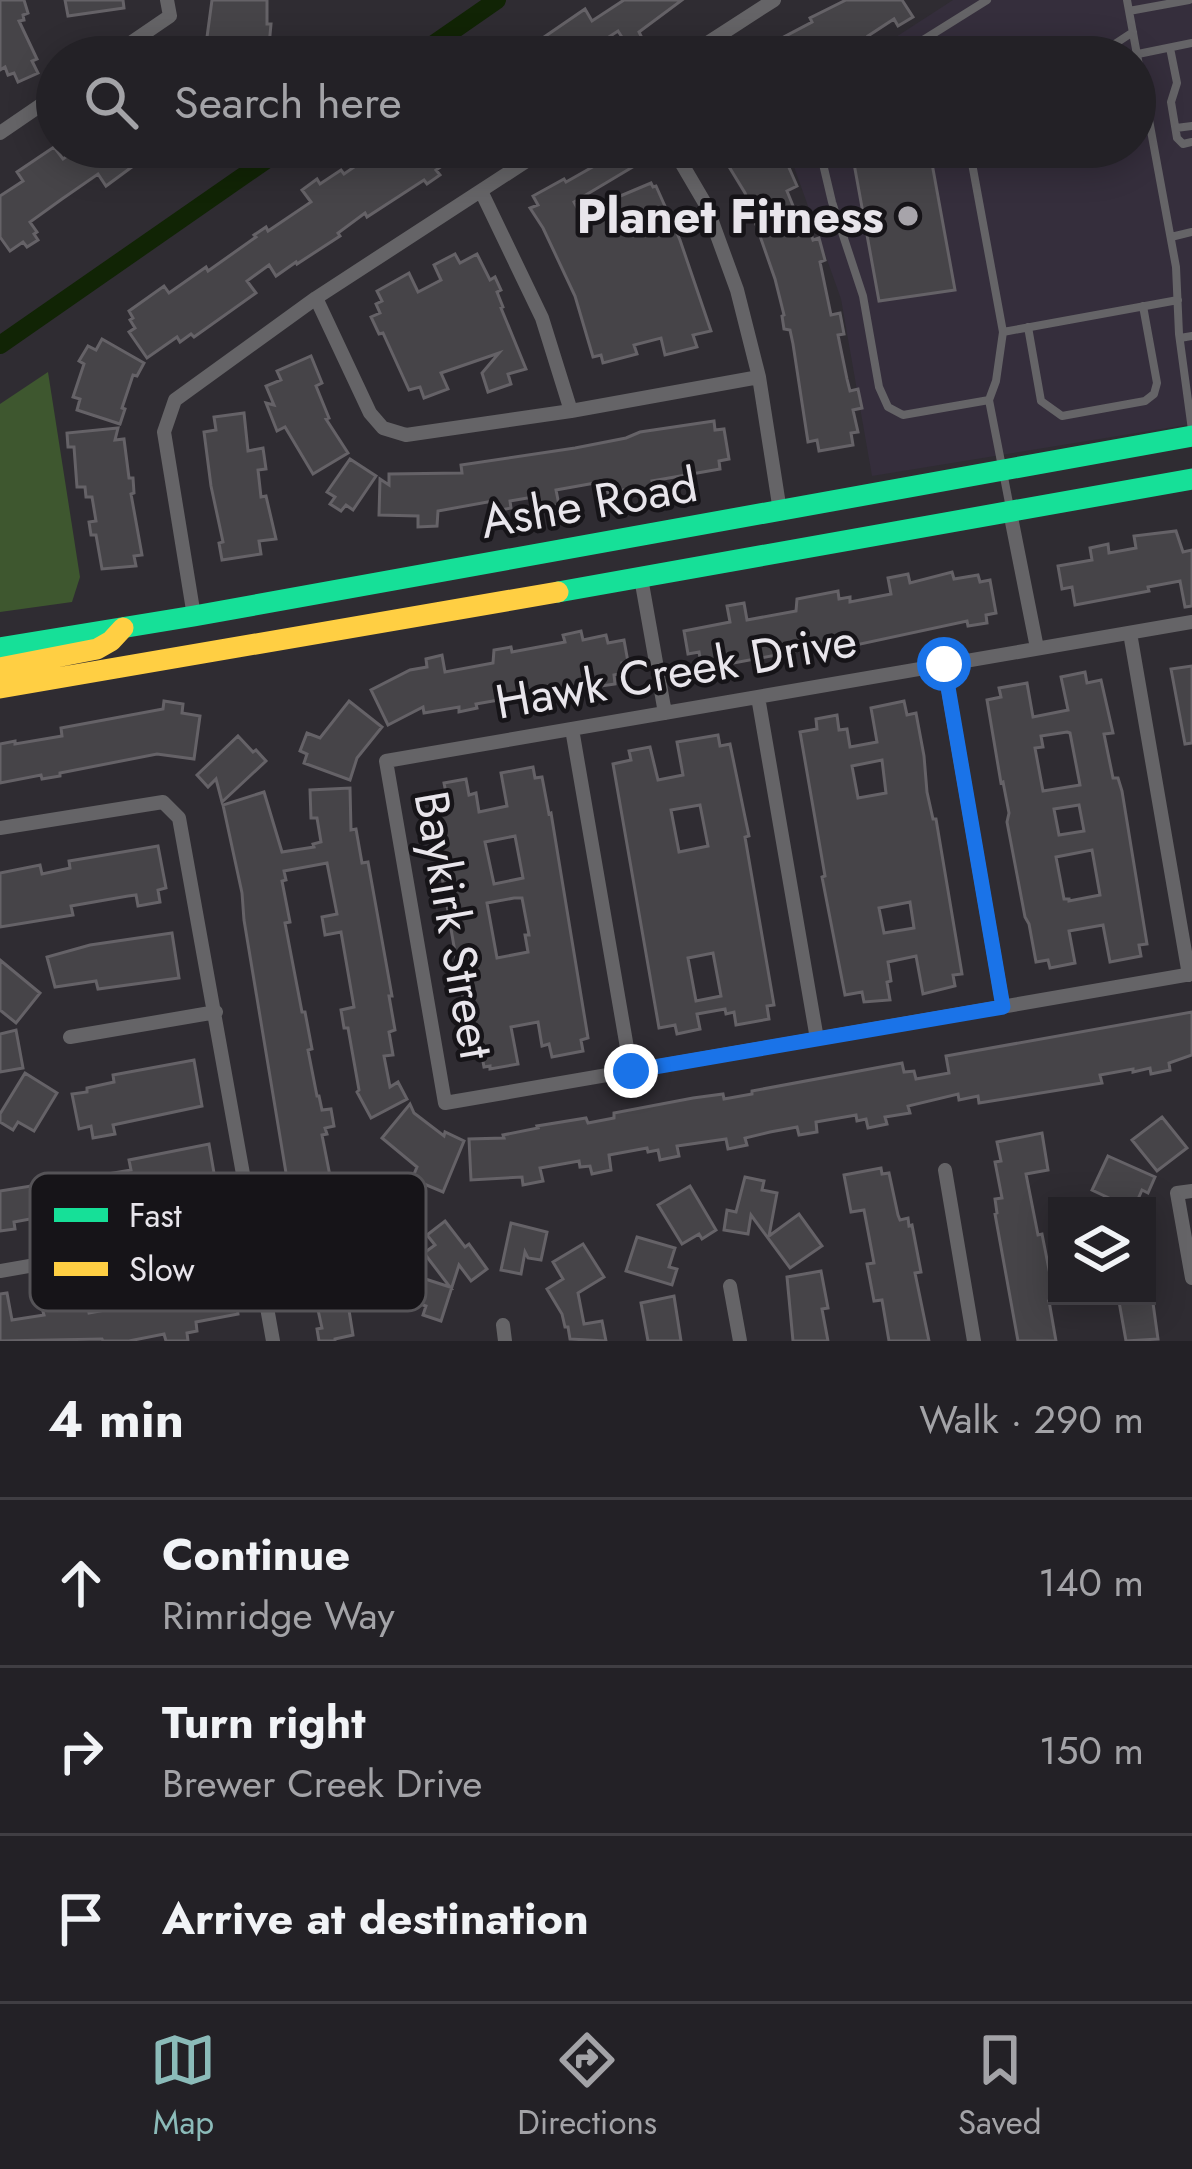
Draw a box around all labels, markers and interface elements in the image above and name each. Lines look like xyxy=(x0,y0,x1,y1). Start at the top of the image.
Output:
search box xyxy=(36,36,1156,168)
icon: search xyxy=(78,69,144,135)
text: Search here xyxy=(174,70,402,135)
place label: Planet Fitness xyxy=(577,182,884,251)
marker: Planet Fitness xyxy=(895,203,921,229)
street label: Ashe Road xyxy=(475,450,703,556)
street label: Hawk Creek Drive xyxy=(490,605,862,737)
route start xyxy=(917,637,971,691)
street label: Baykirk Street xyxy=(397,786,512,1065)
route end xyxy=(604,1044,658,1098)
legend xyxy=(30,1173,426,1311)
text: Fast xyxy=(129,1192,182,1239)
map controls xyxy=(1048,1197,1156,1305)
button: layers xyxy=(1048,1197,1156,1305)
text: Slow xyxy=(129,1246,195,1293)
text: 4 min xyxy=(48,1382,184,1456)
text: Walk · 290 m xyxy=(919,1391,1144,1448)
text: Continue xyxy=(162,1522,350,1587)
icon: ahead xyxy=(48,1550,114,1616)
text: 140 m xyxy=(1038,1554,1144,1611)
text: Rimridge Way xyxy=(162,1587,395,1644)
text: Turn right xyxy=(162,1690,366,1755)
icon: right xyxy=(48,1718,114,1784)
text: 150 m xyxy=(1039,1722,1144,1779)
text: Brewer Creek Drive xyxy=(162,1755,482,1812)
icon: arrive xyxy=(48,1886,114,1952)
text: Arrive at destination xyxy=(162,1886,589,1951)
tab: Map xyxy=(150,2027,216,2146)
tab: Directions xyxy=(517,2027,657,2146)
tab: Saved xyxy=(958,2027,1042,2146)

